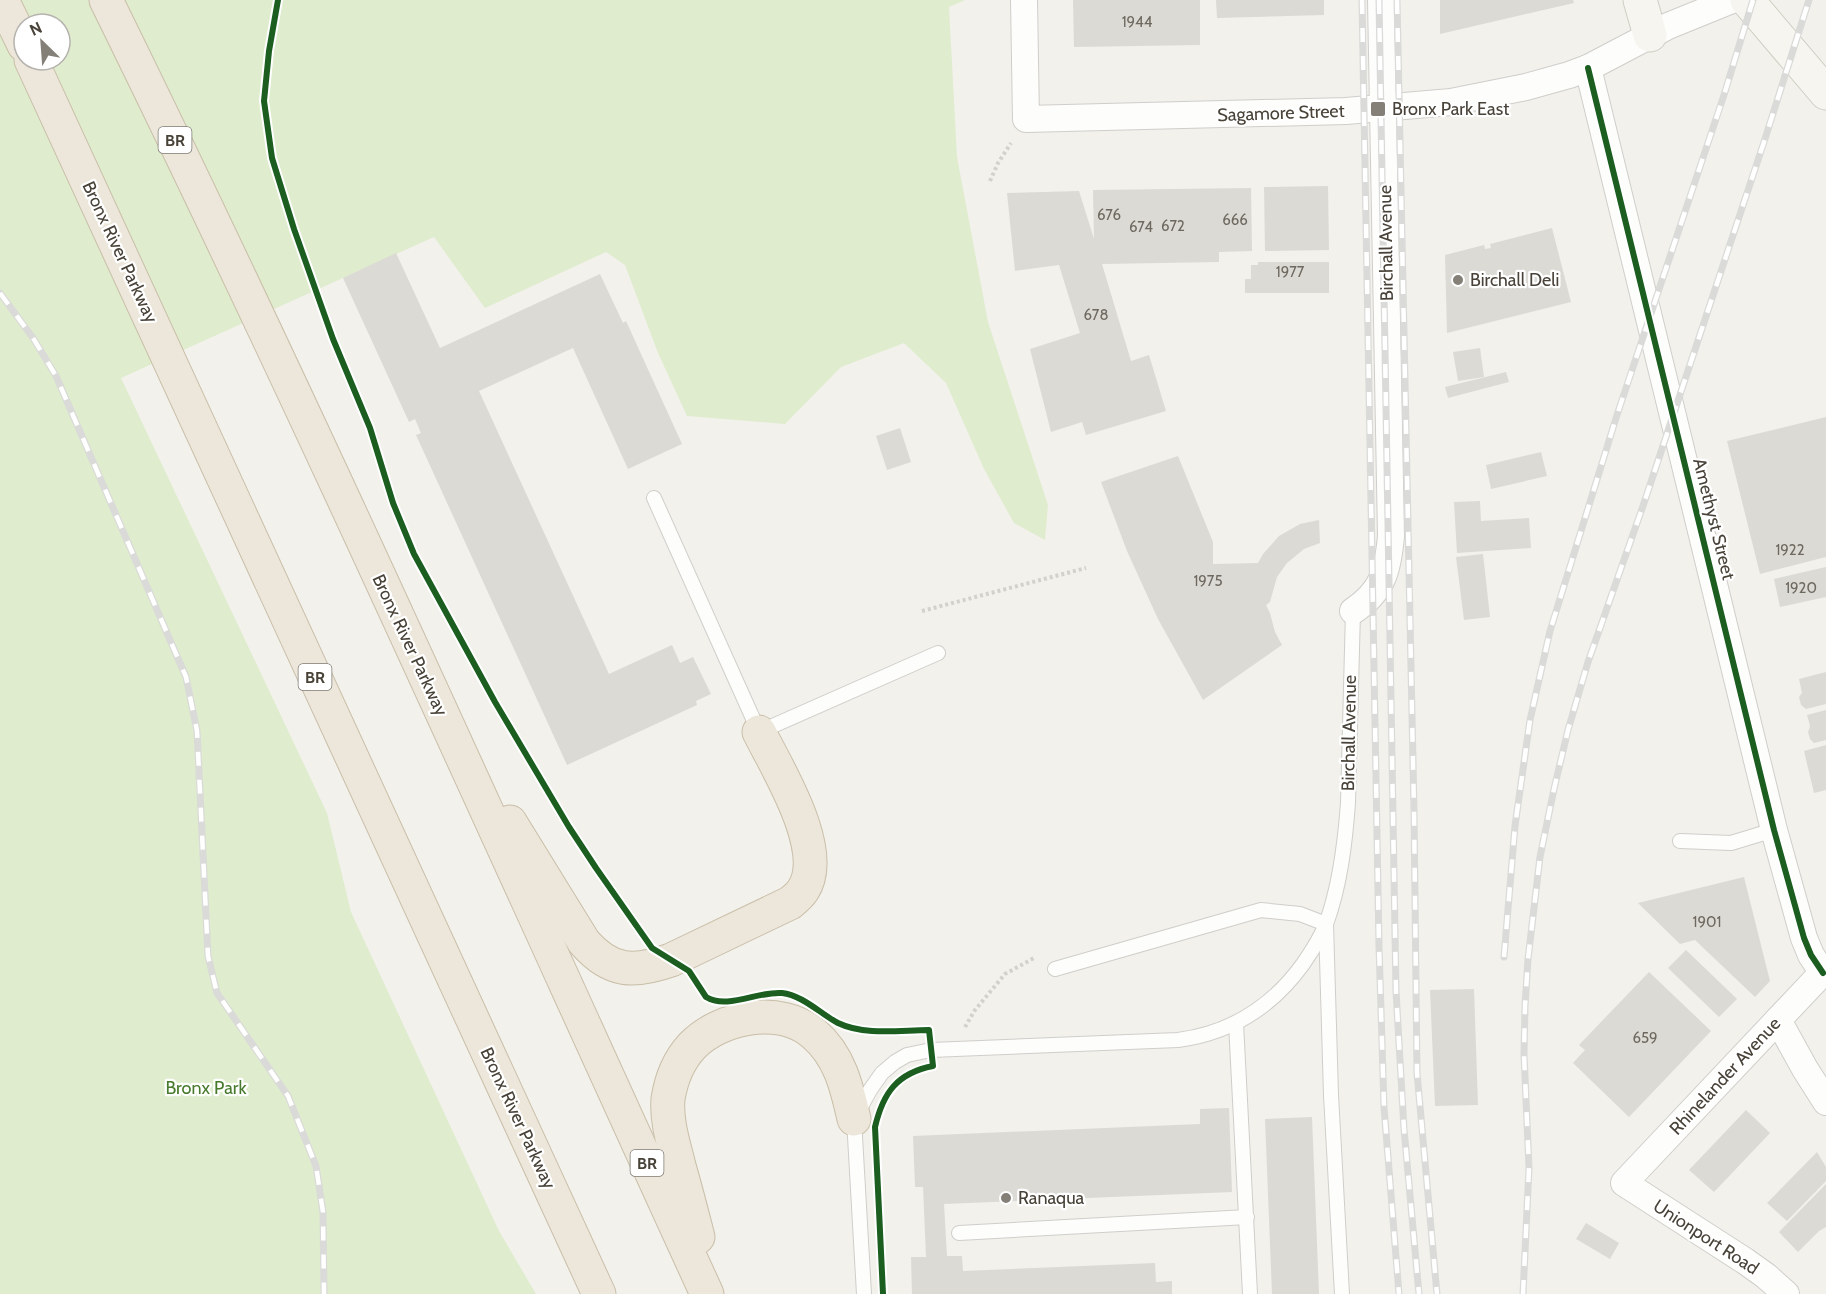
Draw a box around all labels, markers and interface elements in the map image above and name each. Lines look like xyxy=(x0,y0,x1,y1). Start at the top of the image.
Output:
north arrow xyxy=(12,12,72,72)
house number: 1944 xyxy=(1122,13,1153,31)
text: N xyxy=(27,18,45,40)
place label: Bronx Park East xyxy=(1392,98,1509,120)
street label: Sagamore Street xyxy=(1217,100,1345,126)
marker: Bronx Park East xyxy=(1369,100,1387,118)
road number: BR xyxy=(158,127,192,153)
street label: Bronx River Parkway xyxy=(78,178,162,326)
street label: Birchall Avenue xyxy=(1374,185,1398,301)
house number: 676 xyxy=(1097,206,1121,224)
house number: 666 xyxy=(1222,211,1248,229)
house number: 672 xyxy=(1161,217,1185,235)
house number: 674 xyxy=(1129,218,1153,236)
house number: 1977 xyxy=(1276,263,1305,281)
place label: Birchall Deli xyxy=(1470,269,1559,291)
marker: Birchall Deli xyxy=(1451,273,1465,287)
house number: 678 xyxy=(1083,306,1109,324)
street label: Amethyst Street xyxy=(1688,456,1740,582)
house number: 1922 xyxy=(1775,541,1805,559)
street label: Bronx River Parkway xyxy=(368,571,452,719)
house number: 1975 xyxy=(1193,572,1223,590)
house number: 1920 xyxy=(1785,579,1817,597)
road number: BR xyxy=(298,664,332,690)
street label: Birchall Avenue xyxy=(1337,675,1361,791)
house number: 1901 xyxy=(1693,913,1721,931)
street label: Rhinelander Avenue xyxy=(1665,1013,1785,1139)
house number: 659 xyxy=(1632,1029,1658,1047)
street label: Bronx River Parkway xyxy=(476,1044,560,1192)
park label: Bronx Park xyxy=(165,1077,247,1099)
road number: BR xyxy=(630,1150,664,1176)
place label: Ranaqua xyxy=(1018,1187,1085,1209)
marker: Ranaqua xyxy=(999,1191,1013,1205)
street label: Unionport Road xyxy=(1649,1195,1763,1279)

